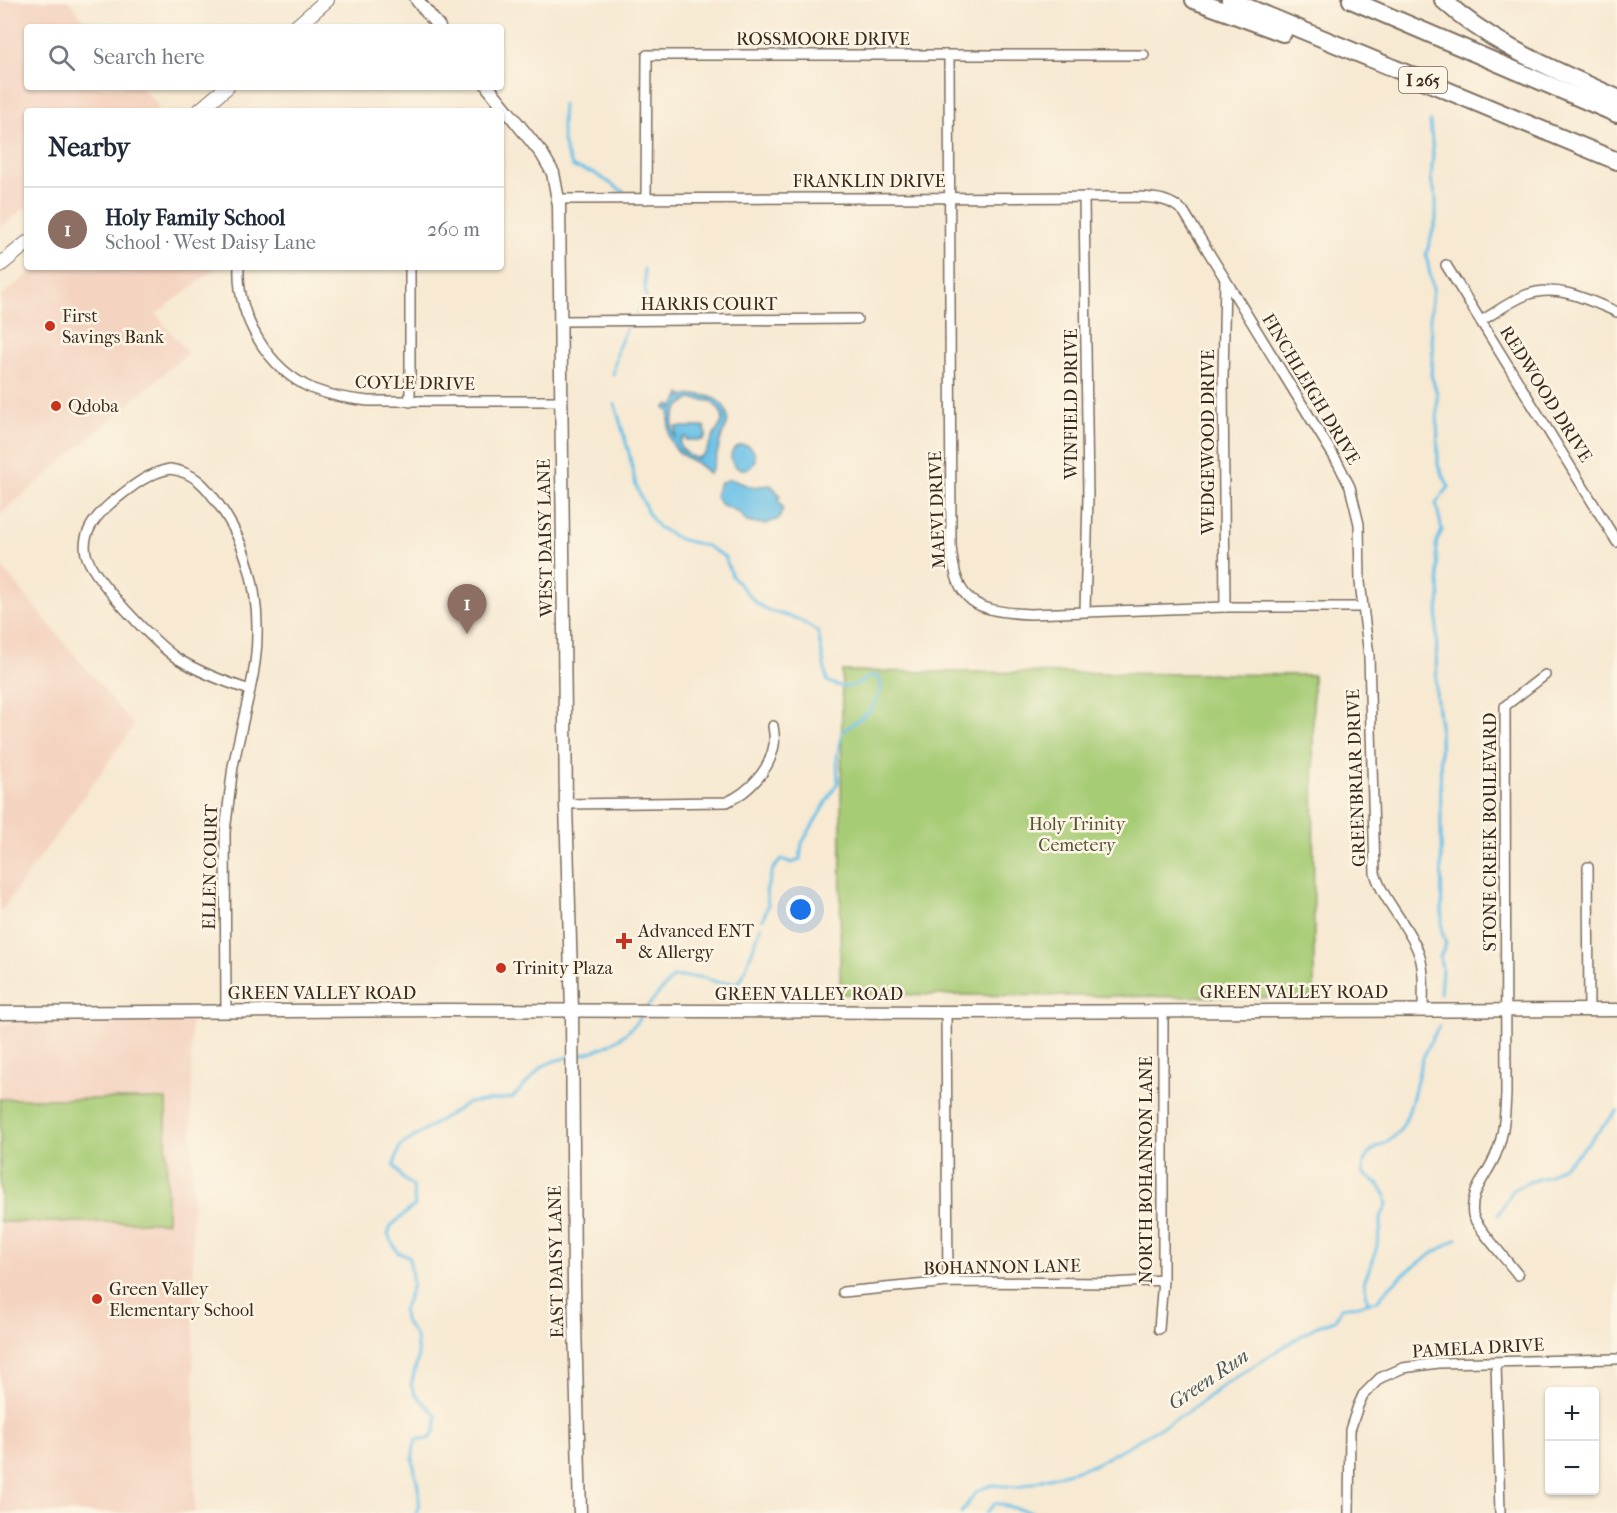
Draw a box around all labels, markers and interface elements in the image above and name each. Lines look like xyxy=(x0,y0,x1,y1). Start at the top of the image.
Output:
search box xyxy=(24,24,504,90)
street label: ROSSMOORE DRIVE xyxy=(736,29,910,50)
icon: search xyxy=(45,41,78,74)
text: Search here xyxy=(93,44,205,70)
road number: I 265 xyxy=(1399,67,1447,93)
text: Nearby xyxy=(48,132,130,163)
street label: FRANKLIN DRIVE xyxy=(793,171,945,192)
text: Holy Family School xyxy=(105,205,285,231)
text: 1 xyxy=(64,218,71,241)
text: 260 m xyxy=(427,218,480,241)
text: School · West Daisy Lane xyxy=(105,231,316,254)
street label: HARRIS COURT xyxy=(641,294,778,315)
place label: First Savings Bank xyxy=(62,306,165,348)
street label: FINCHLEIGH DRIVE xyxy=(1257,310,1364,469)
marker: First Savings Bank xyxy=(43,319,57,333)
street label: REDWOOD DRIVE xyxy=(1495,322,1596,466)
street label: WINFIELD DRIVE xyxy=(1061,329,1082,480)
street label: WEDGEWOOD DRIVE xyxy=(1198,349,1219,536)
street label: COYLE DRIVE xyxy=(355,372,475,395)
place label: Qdoba xyxy=(68,396,119,417)
marker: Qdoba xyxy=(49,399,63,413)
street label: MAEVI DRIVE xyxy=(925,451,950,569)
street label: WEST DAISY LANE xyxy=(534,458,557,619)
pin: 1 xyxy=(448,584,486,634)
street label: GREENBRIAR DRIVE xyxy=(1343,689,1370,867)
street label: STONE CREEK BOULEVARD xyxy=(1480,713,1501,951)
street label: ELLEN COURT xyxy=(199,803,222,930)
park label: Holy Trinity Cemetery xyxy=(1029,814,1127,856)
your location xyxy=(786,895,815,924)
place label: Advanced ENT & Allergy xyxy=(637,921,755,963)
marker: Advanced ENT & Allergy xyxy=(615,932,633,950)
place label: Trinity Plaza xyxy=(513,958,614,979)
marker: Trinity Plaza xyxy=(494,961,508,975)
street label: GREEN VALLEY ROAD xyxy=(1200,982,1388,1003)
street label: GREEN VALLEY ROAD xyxy=(228,983,416,1004)
street label: GREEN VALLEY ROAD xyxy=(715,984,903,1005)
street label: NORTH BOHANNON LANE xyxy=(1136,1056,1157,1284)
street label: EAST DAISY LANE xyxy=(545,1185,568,1339)
street label: BOHANNON LANE xyxy=(923,1256,1081,1279)
place label: Green Valley Elementary School xyxy=(109,1279,254,1321)
marker: Green Valley Elementary School xyxy=(90,1292,104,1306)
street label: PAMELA DRIVE xyxy=(1411,1335,1545,1362)
water label: Green Run xyxy=(1164,1344,1253,1415)
map controls xyxy=(1545,1387,1599,1495)
button: + xyxy=(1545,1387,1599,1441)
button: − xyxy=(1545,1441,1599,1495)

